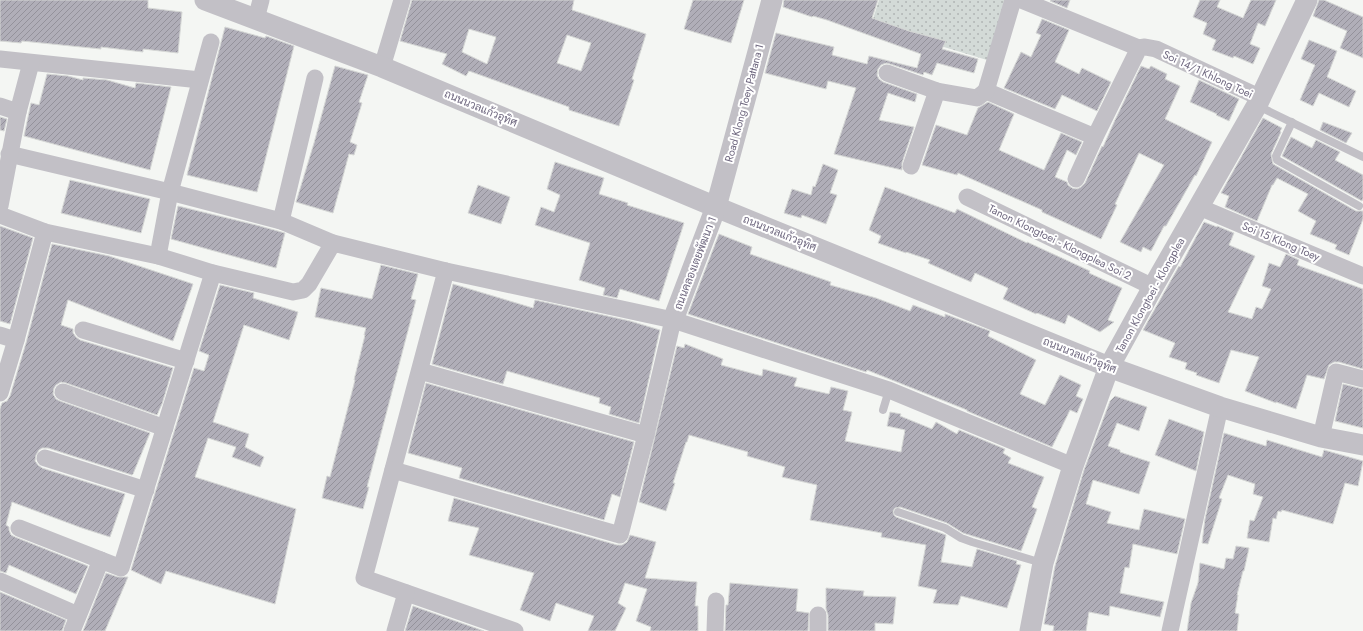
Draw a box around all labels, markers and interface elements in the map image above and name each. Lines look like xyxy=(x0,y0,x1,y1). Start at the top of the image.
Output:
street label: Road Klong Toey Pattana 1 xyxy=(721,42,767,164)
street label: Soi 14/1 Khlong Toei xyxy=(1160,46,1256,102)
street label: ถนนนวลแก้วอุทิศ xyxy=(442,85,520,132)
street label: Tanon Klongtoei - Klongplea Soi 2 xyxy=(986,200,1134,284)
street label: ถนนนวลแก้วอุทิศ xyxy=(740,211,819,256)
street label: ถนนคลองเตยพัฒนา 1 xyxy=(670,214,720,312)
street label: Soi 15 Klong Toey xyxy=(1240,217,1323,265)
street label: Tanon Klongtoei - Klongplea xyxy=(1112,234,1188,356)
street label: ถนนนวลแก้วอุทิศ xyxy=(1040,333,1119,378)

